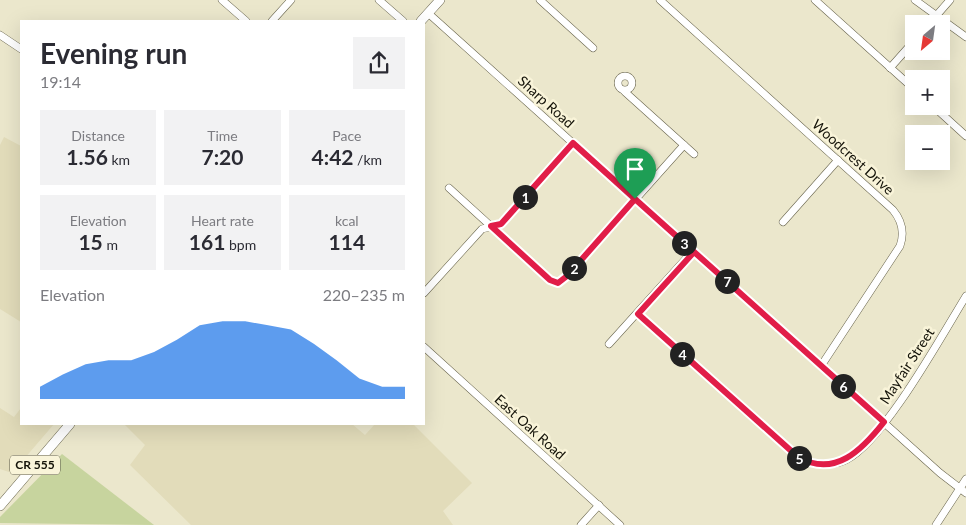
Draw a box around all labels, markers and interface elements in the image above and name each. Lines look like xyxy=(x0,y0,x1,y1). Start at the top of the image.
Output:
north arrow xyxy=(905,15,950,60)
map controls xyxy=(905,15,950,170)
text: Evening run xyxy=(40,36,187,70)
button: share xyxy=(353,37,405,89)
button: + xyxy=(905,70,950,115)
text: 19:14 xyxy=(40,72,81,91)
street label: Sharp Road xyxy=(515,72,578,131)
street label: Woodcrest Drive xyxy=(809,115,898,198)
button: − xyxy=(905,125,950,170)
text: Distance xyxy=(71,127,125,144)
text: Time xyxy=(207,127,238,144)
text: Pace xyxy=(332,127,361,144)
text: 1.56 xyxy=(66,144,108,169)
text: 7:20 xyxy=(202,144,243,169)
text: 4:42 xyxy=(312,144,354,169)
pin xyxy=(614,148,656,199)
text: km xyxy=(108,151,130,168)
text: /km xyxy=(354,151,382,168)
icon: arrive xyxy=(621,155,649,183)
pin: 1 xyxy=(512,184,538,210)
text: 1 xyxy=(521,189,530,206)
text: Elevation xyxy=(70,212,127,229)
text: Heart rate xyxy=(191,212,254,229)
text: kcal xyxy=(335,212,359,229)
text: 15 xyxy=(78,229,103,254)
text: 161 xyxy=(189,229,225,254)
text: 114 xyxy=(329,229,365,254)
pin: 3 xyxy=(672,230,696,256)
text: 3 xyxy=(680,235,689,252)
text: m xyxy=(103,236,118,253)
text: bpm xyxy=(225,236,256,253)
pin: 2 xyxy=(562,256,586,280)
text: 2 xyxy=(570,260,579,277)
pin: 7 xyxy=(714,268,740,294)
text: 7 xyxy=(723,273,732,290)
text: Elevation xyxy=(40,285,105,304)
text: 220–235 m xyxy=(323,285,405,304)
street label: Mayfair Street xyxy=(876,325,937,407)
pin: 4 xyxy=(670,342,694,366)
text: 4 xyxy=(678,346,687,363)
pin: 6 xyxy=(830,374,856,398)
text: 6 xyxy=(839,378,848,395)
street label: East Oak Road xyxy=(491,390,569,463)
pin: 5 xyxy=(786,446,812,470)
text: 5 xyxy=(795,450,804,467)
road number: CR 555 xyxy=(10,456,60,474)

